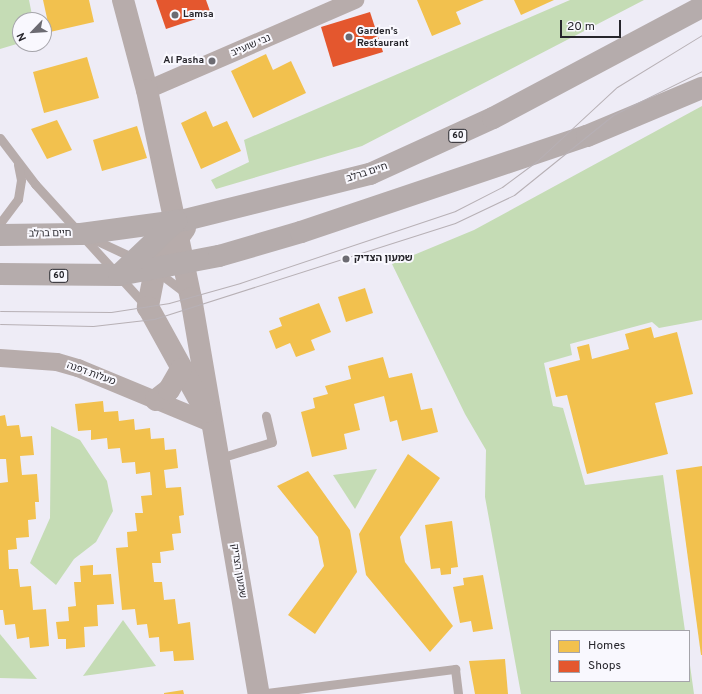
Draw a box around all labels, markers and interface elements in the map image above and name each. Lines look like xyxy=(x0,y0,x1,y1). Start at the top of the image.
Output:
place label: Lamsa xyxy=(183,9,213,21)
marker: Lamsa xyxy=(170,10,180,20)
north arrow xyxy=(12,12,52,52)
scale bar xyxy=(562,12,623,38)
text: 20 m xyxy=(567,19,595,35)
place label: Garden's Restaurant xyxy=(357,25,409,48)
text: N xyxy=(14,30,30,43)
street label: נבי שועייב xyxy=(229,32,273,60)
marker: Garden's Restaurant xyxy=(344,32,354,42)
place label: Al Pasha xyxy=(163,55,204,67)
marker: Al Pasha xyxy=(207,56,217,66)
road number: 60 xyxy=(448,129,468,143)
street label: חיים ברלב xyxy=(345,161,389,185)
street label: חיים ברלב xyxy=(29,228,71,240)
place label: שמעון הצדיק xyxy=(354,253,413,265)
marker: שמעון הצדיק xyxy=(341,254,351,264)
road number: 60 xyxy=(49,269,69,283)
street label: מעלות דפנה xyxy=(65,360,117,388)
street label: שמעון הצדיק xyxy=(228,543,248,599)
legend xyxy=(550,630,690,682)
text: Homes xyxy=(588,638,625,654)
text: Shops xyxy=(588,658,621,674)

